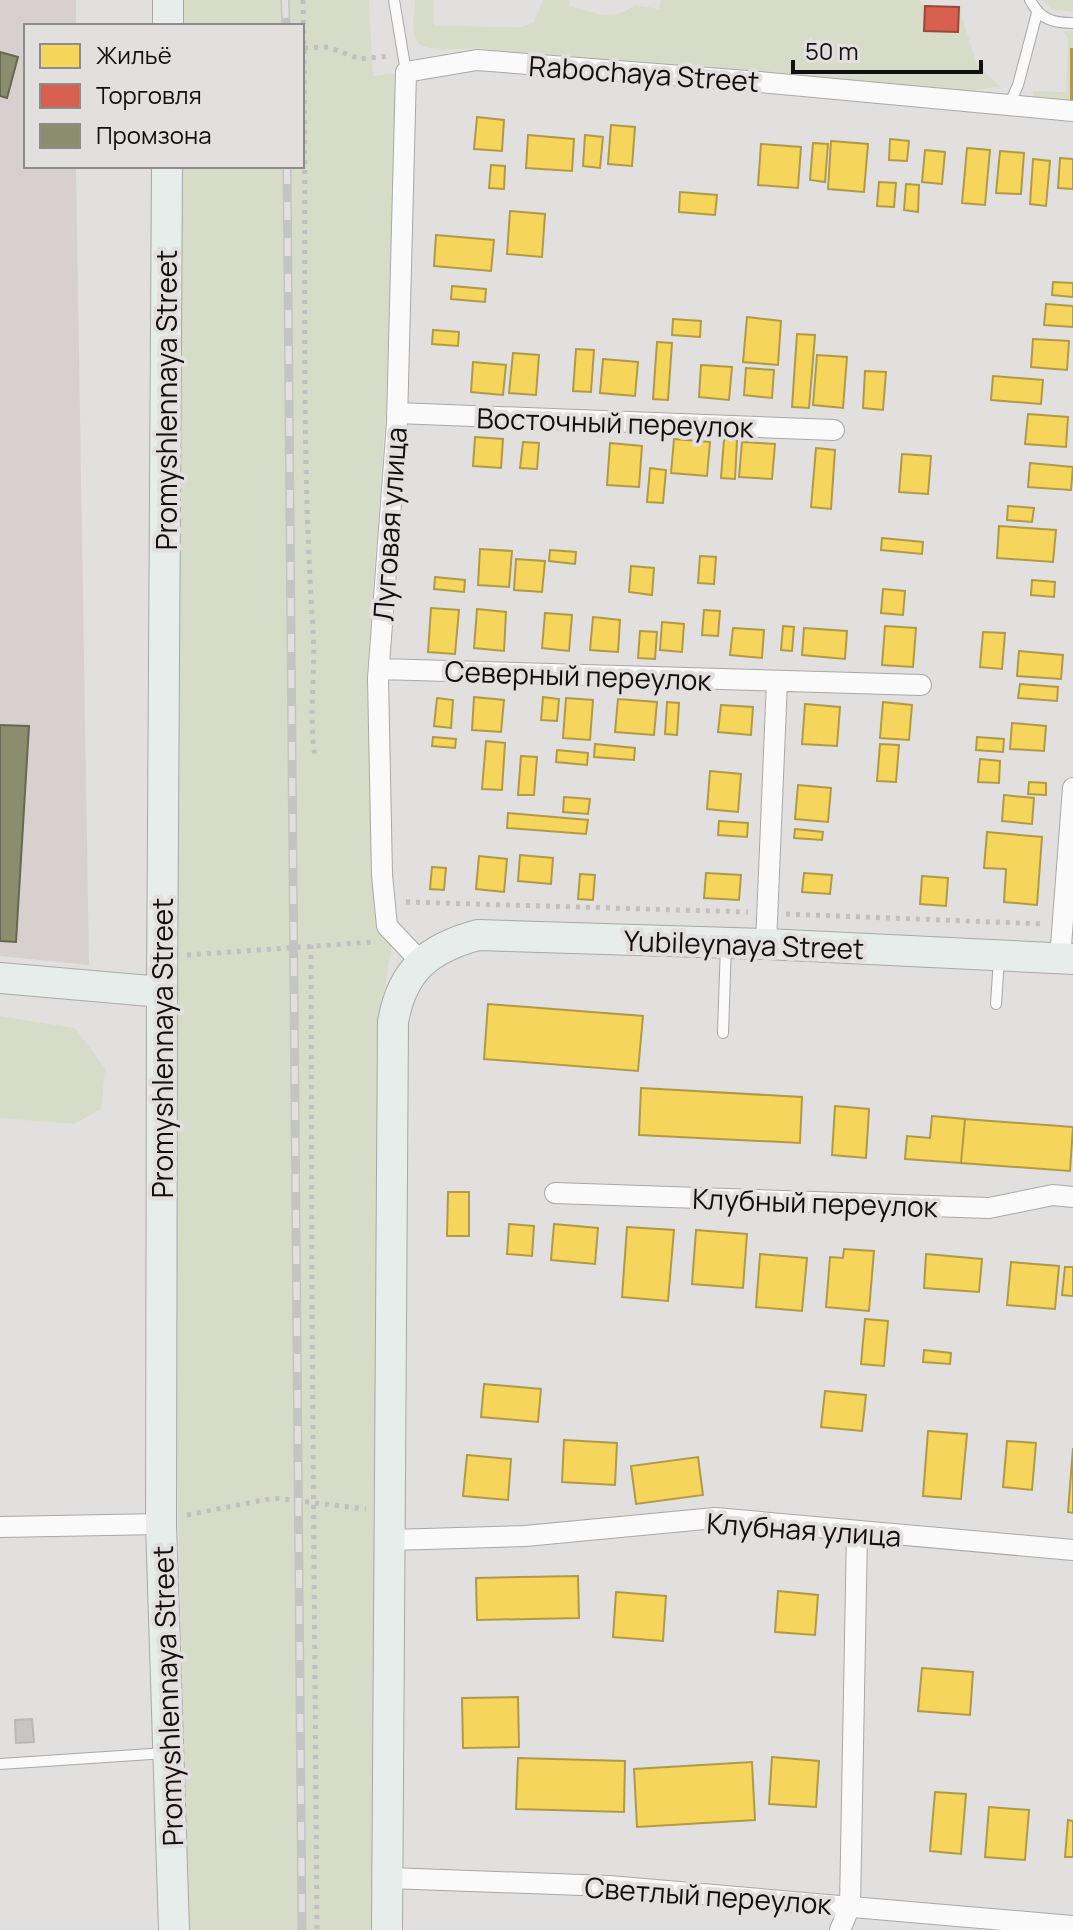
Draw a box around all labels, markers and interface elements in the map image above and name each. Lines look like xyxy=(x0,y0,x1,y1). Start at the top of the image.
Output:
legend xyxy=(24,24,304,168)
scale bar xyxy=(793,24,981,74)
text: 50 m xyxy=(805,34,859,67)
text: Жильё xyxy=(96,38,172,71)
street label: Rabochaya Street xyxy=(528,46,760,100)
text: Торговля xyxy=(96,78,202,111)
text: Промзона xyxy=(96,118,211,151)
street label: Promyshlennaya Street xyxy=(147,250,185,550)
street label: Восточный переулок xyxy=(476,398,755,446)
street label: Луговая улица xyxy=(363,426,415,622)
street label: Северный переулок xyxy=(444,651,713,699)
street label: Promyshlennaya Street xyxy=(143,898,181,1198)
street label: Yubileynaya Street xyxy=(623,921,865,967)
street label: Клубный переулок xyxy=(692,1179,939,1225)
street label: Клубная улица xyxy=(705,1503,903,1555)
street label: Promyshlennaya Street xyxy=(143,1545,191,1847)
street label: Светлый переулок xyxy=(583,1867,834,1923)

